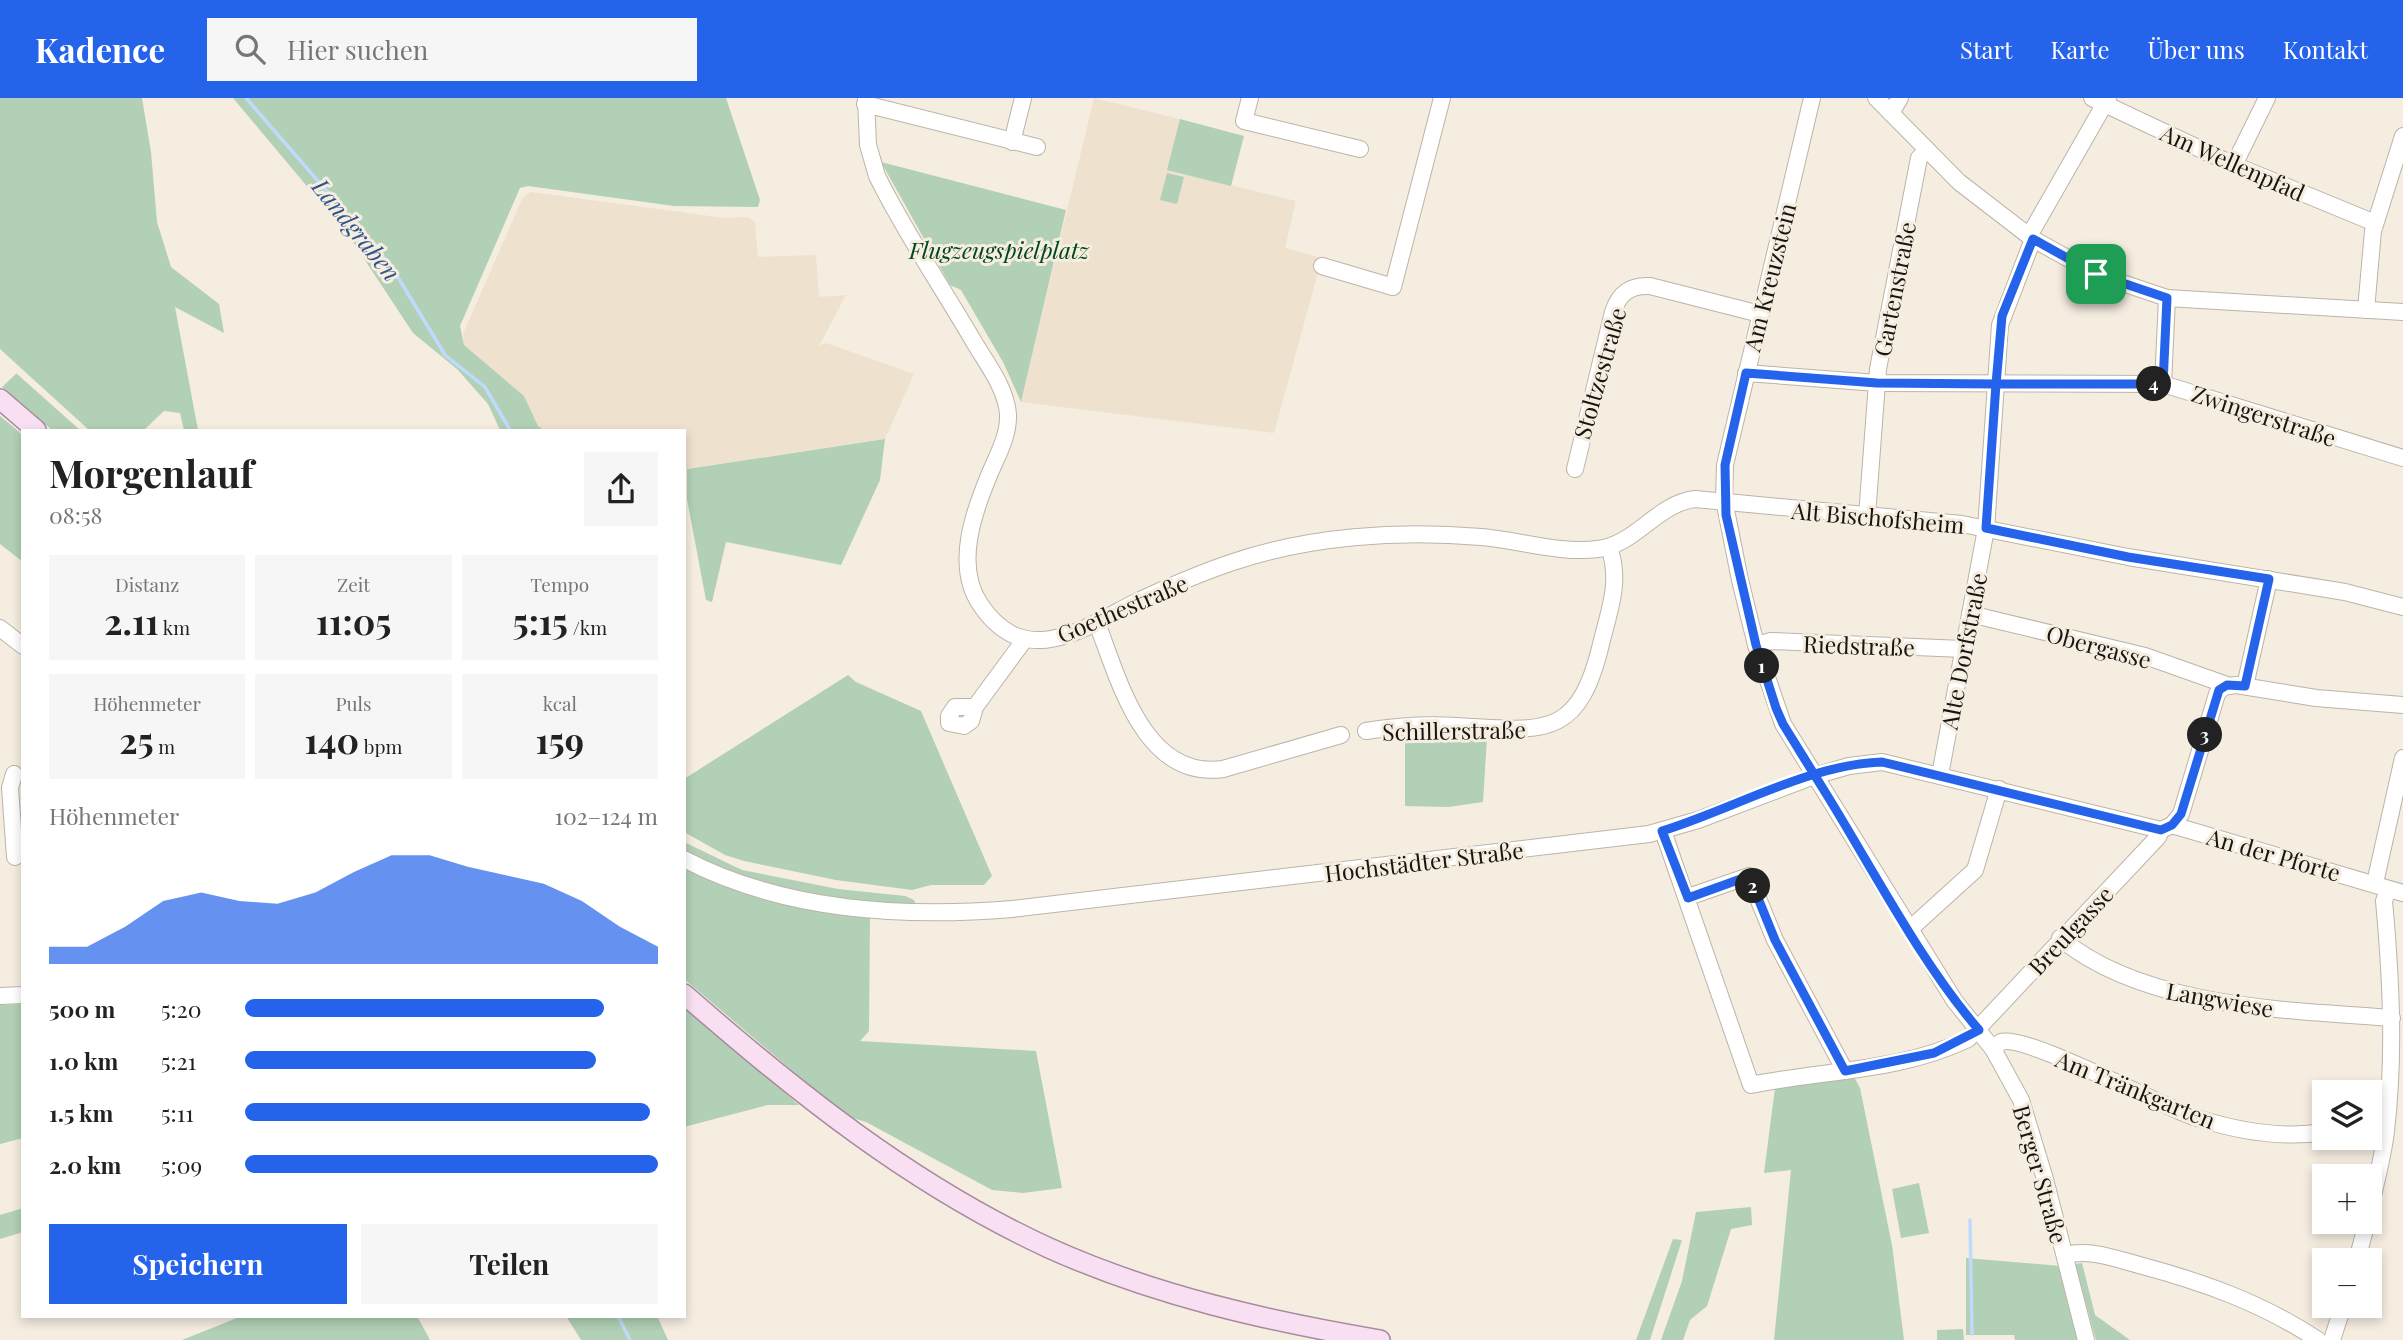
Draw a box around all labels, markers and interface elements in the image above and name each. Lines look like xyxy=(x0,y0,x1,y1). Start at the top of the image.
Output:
search box xyxy=(207,18,697,81)
text: Kadence xyxy=(35,27,165,71)
icon: search xyxy=(231,30,269,68)
text: Hier suchen xyxy=(287,32,428,67)
text: Start xyxy=(1960,33,2013,65)
text: Karte xyxy=(2051,33,2110,65)
text: Über uns xyxy=(2148,33,2245,65)
text: Kontakt xyxy=(2283,33,2368,65)
street label: Am Wellenpfad xyxy=(2155,116,2310,208)
water label: Landgraben xyxy=(305,170,408,287)
street label: Am Kreuzstein xyxy=(1735,199,1802,355)
street label: Gartenstraße xyxy=(1866,219,1922,359)
park label: Flugzeugspielplatz xyxy=(908,234,1090,265)
pin xyxy=(2066,244,2126,304)
icon: arrive xyxy=(2077,255,2115,293)
street label: Stoltzestraße xyxy=(1565,304,1633,442)
pin: 4 xyxy=(2136,366,2172,402)
text: 4 xyxy=(2148,370,2159,396)
street label: Zwingerstraße xyxy=(2188,377,2340,453)
text: Morgenlauf xyxy=(49,447,253,498)
button: share xyxy=(584,452,658,526)
street label: Alt Bischofsheim xyxy=(1789,494,1966,540)
text: 08:58 xyxy=(49,499,102,530)
street label: Goethestraße xyxy=(1052,567,1192,649)
street label: Alte Dorfstraße xyxy=(1932,570,1993,733)
text: Distanz xyxy=(115,571,179,597)
text: Zeit xyxy=(337,571,370,597)
text: Tempo xyxy=(530,571,589,597)
text: 2.11 xyxy=(104,597,159,644)
text: 11:05 xyxy=(316,597,391,644)
text: 5:15 xyxy=(513,597,568,644)
text: km xyxy=(159,614,190,640)
text: /km xyxy=(568,614,607,640)
street label: Obergasse xyxy=(2043,617,2155,675)
street label: Riedstraße xyxy=(1803,628,1915,662)
pin: 1 xyxy=(1744,648,1780,684)
text: 1 xyxy=(1758,652,1765,678)
text: Höhenmeter xyxy=(93,690,201,716)
text: Puls xyxy=(335,690,372,716)
text: kcal xyxy=(543,690,577,716)
street label: Schillerstraße xyxy=(1382,713,1526,747)
text: 25 xyxy=(119,716,154,763)
text: 140 xyxy=(305,716,359,763)
text: 159 xyxy=(536,716,584,763)
pin: 3 xyxy=(2188,718,2222,752)
text: 3 xyxy=(2200,721,2209,747)
text: m xyxy=(154,733,175,759)
text: bpm xyxy=(359,733,402,759)
text: Höhenmeter xyxy=(49,800,179,831)
text: 102–124 m xyxy=(555,800,658,831)
street label: An der Pforte xyxy=(2203,820,2344,888)
street label: Hochstädter Straße xyxy=(1323,833,1525,889)
pin: 2 xyxy=(1736,868,1770,904)
text: 2 xyxy=(1748,872,1757,898)
street label: Breulgasse xyxy=(2021,879,2119,981)
street label: Langwiese xyxy=(2164,974,2276,1024)
text: 500 m xyxy=(49,993,115,1024)
text: 5:20 xyxy=(161,993,201,1024)
street label: Am Tränkgarten xyxy=(2051,1042,2221,1135)
text: 1.0 km xyxy=(49,1045,118,1076)
text: 5:21 xyxy=(161,1045,196,1076)
map controls xyxy=(2312,1080,2382,1318)
button: layers xyxy=(2312,1080,2382,1150)
text: 1.5 km xyxy=(49,1097,113,1128)
text: 5:11 xyxy=(161,1097,194,1128)
street label: Berger Straße xyxy=(2006,1101,2076,1247)
text: 2.0 km xyxy=(49,1149,121,1180)
text: 5:09 xyxy=(161,1149,202,1180)
button: + xyxy=(2312,1164,2382,1234)
button: Speichern xyxy=(49,1224,347,1304)
button: Teilen xyxy=(361,1224,658,1304)
button: − xyxy=(2312,1248,2382,1318)

